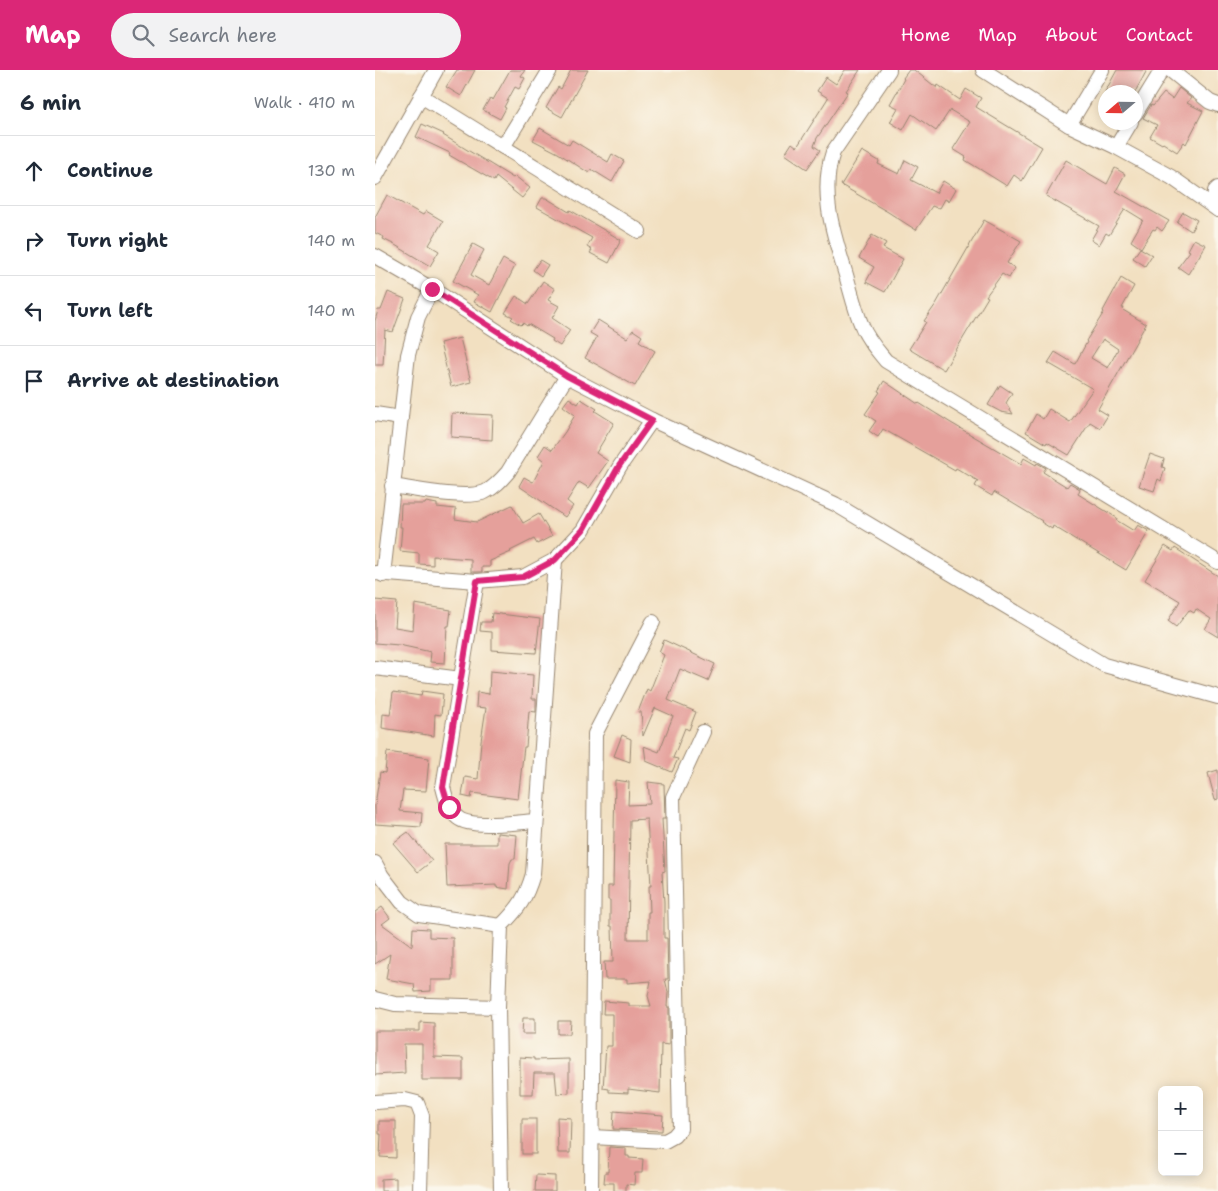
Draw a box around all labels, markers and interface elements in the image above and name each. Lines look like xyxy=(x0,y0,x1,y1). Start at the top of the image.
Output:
search box xyxy=(111,13,461,58)
text: Map xyxy=(25,19,81,51)
icon: search xyxy=(129,21,157,49)
text: Search here xyxy=(169,23,277,48)
text: Home xyxy=(901,23,950,47)
text: Map xyxy=(978,23,1017,47)
text: About xyxy=(1045,23,1098,47)
text: Contact xyxy=(1126,23,1193,47)
north arrow xyxy=(1098,85,1143,130)
text: 6 min xyxy=(20,89,81,117)
text: Walk · 410 m xyxy=(254,92,355,113)
icon: ahead xyxy=(20,157,48,185)
text: Continue xyxy=(67,158,153,183)
text: 130 m xyxy=(308,160,355,181)
icon: right xyxy=(20,227,48,255)
text: Turn right xyxy=(67,228,168,253)
text: 140 m xyxy=(308,230,355,251)
route end xyxy=(421,278,444,301)
icon: left xyxy=(20,297,48,325)
text: Turn left xyxy=(67,298,153,323)
text: 140 m xyxy=(308,300,355,321)
icon: arrive xyxy=(20,367,48,395)
text: Arrive at destination xyxy=(67,368,279,393)
route start xyxy=(438,796,461,819)
map controls xyxy=(1158,1086,1203,1176)
button: + xyxy=(1158,1086,1203,1131)
button: − xyxy=(1158,1131,1203,1176)

